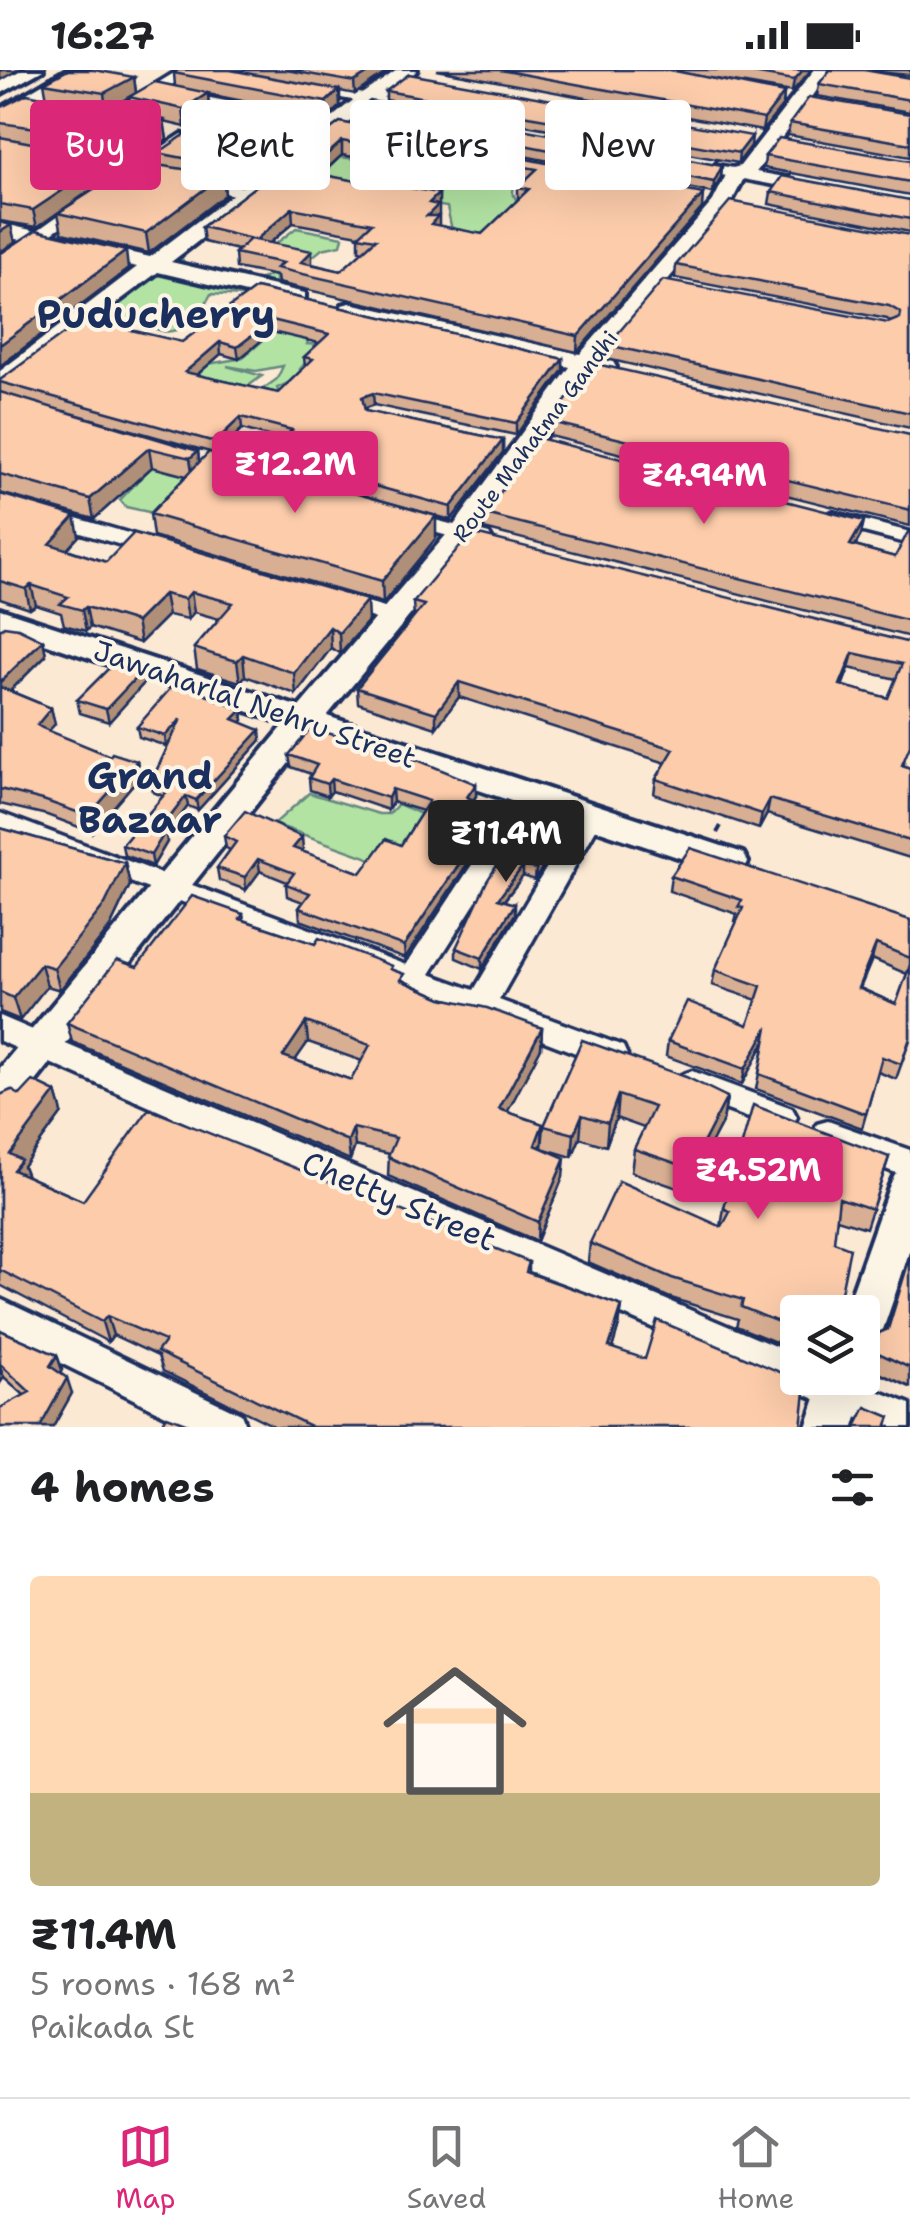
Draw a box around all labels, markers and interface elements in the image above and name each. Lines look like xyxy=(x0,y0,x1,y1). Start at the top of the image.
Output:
text: 16:27 xyxy=(50,10,155,61)
chip: Buy xyxy=(30,100,161,190)
chip: Rent xyxy=(181,100,330,190)
chip: Filters xyxy=(350,100,525,190)
chip: New xyxy=(545,100,691,190)
district label: Puducherry xyxy=(36,287,276,341)
street label: Route Mahatma Gandhi xyxy=(446,325,625,548)
pin: ₹12.2M xyxy=(214,431,376,516)
text: ₹12.2M xyxy=(234,442,356,485)
pin: ₹4.94M xyxy=(623,442,785,527)
text: ₹4.94M xyxy=(641,453,767,496)
street label: Jawaharlal Nehru Street xyxy=(89,631,421,777)
district label: Grand Bazaar xyxy=(78,750,222,845)
pin: ₹11.4M xyxy=(425,800,587,885)
text: ₹11.4M xyxy=(450,811,562,854)
pin: ₹4.52M xyxy=(677,1137,839,1222)
street label: Chetty Street xyxy=(296,1140,503,1261)
text: ₹4.52M xyxy=(695,1148,821,1191)
map controls xyxy=(780,1295,880,1395)
button: layers xyxy=(780,1295,880,1395)
text: 4 homes xyxy=(30,1459,215,1515)
icon: filters xyxy=(825,1460,880,1515)
icon: home xyxy=(365,1641,545,1821)
text: ₹11.4M xyxy=(30,1906,177,1962)
text: 5 rooms · 168 m² xyxy=(30,1962,296,2005)
text: Paikada St xyxy=(30,2005,195,2048)
tab: Map xyxy=(116,2119,176,2217)
tab: Saved xyxy=(407,2119,486,2217)
tab: Home xyxy=(717,2119,794,2217)

